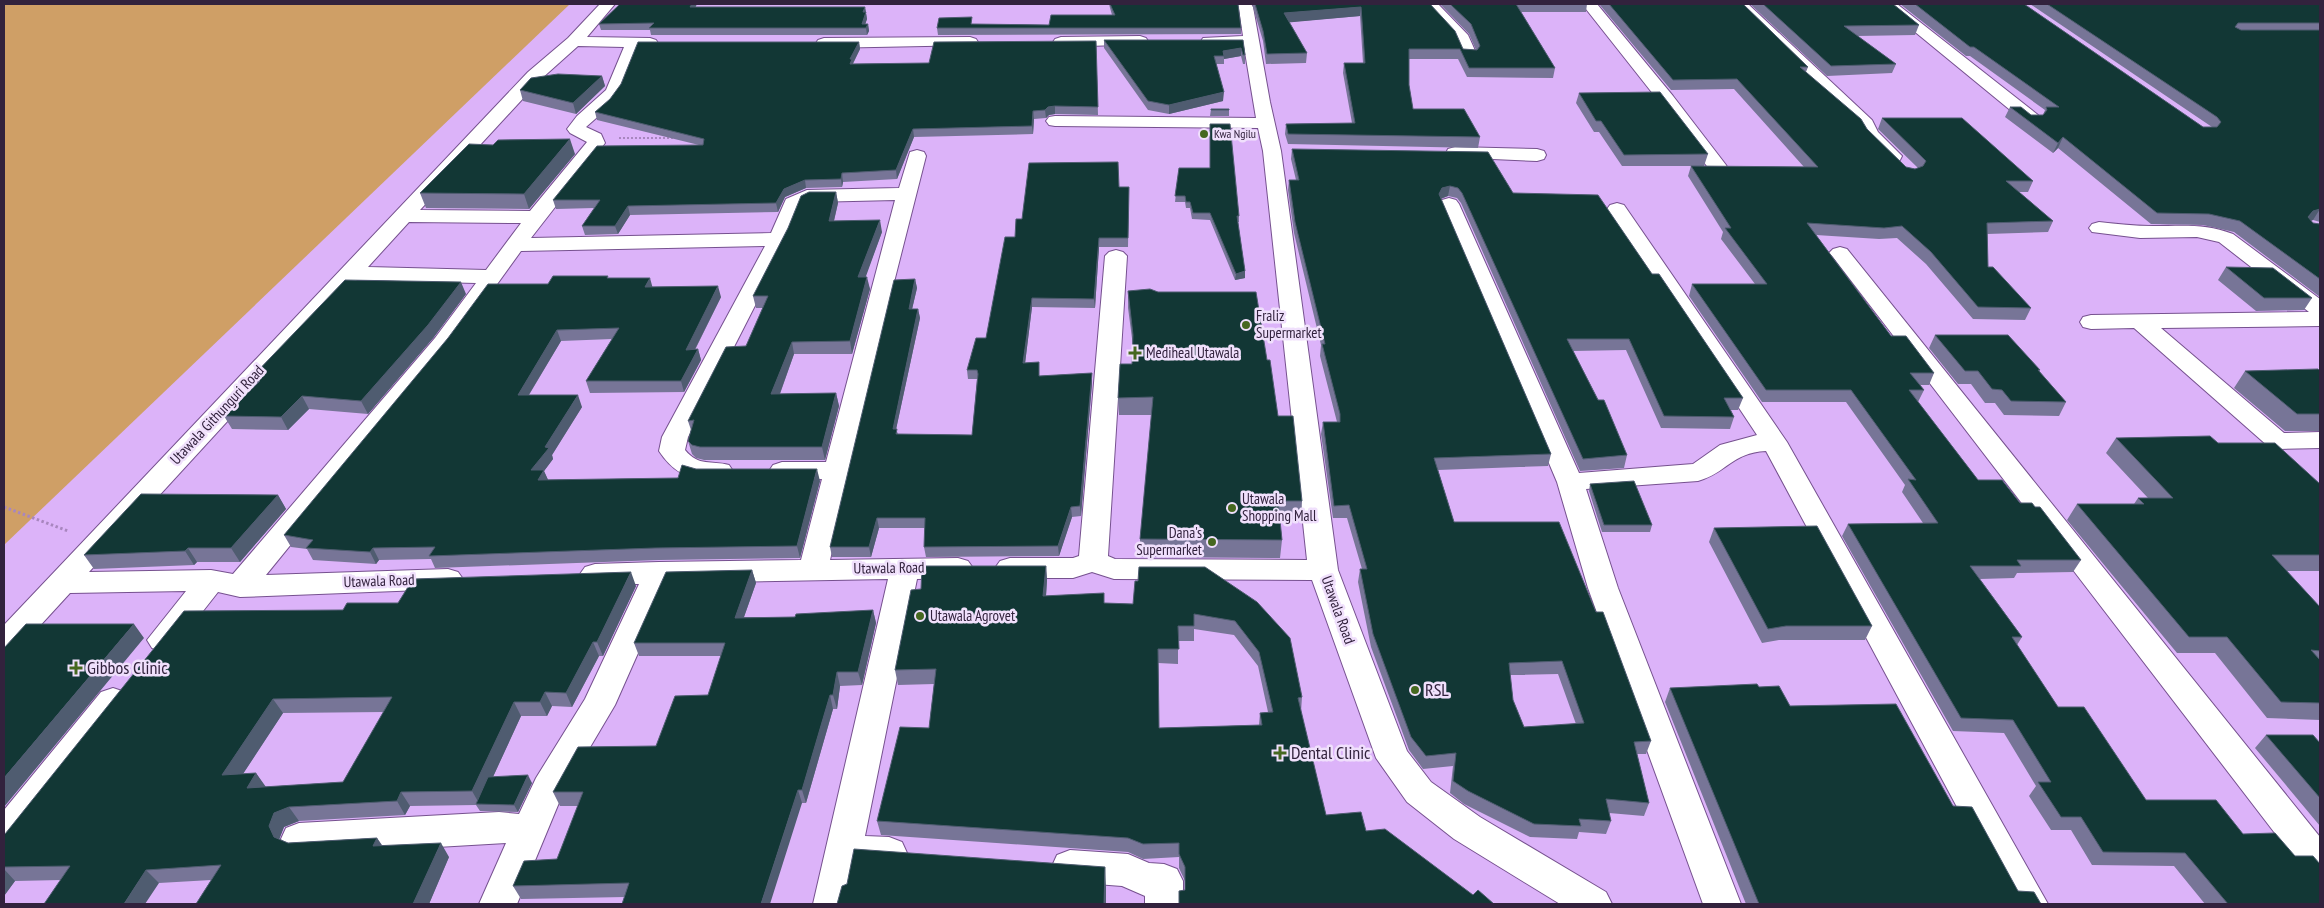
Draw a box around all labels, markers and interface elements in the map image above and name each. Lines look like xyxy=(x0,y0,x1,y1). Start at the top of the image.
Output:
place label: Kwa Ngilu xyxy=(1214,126,1256,141)
marker: Kwa Ngilu xyxy=(1198,128,1210,140)
place label: Fraliz Supermarket xyxy=(1256,306,1322,342)
marker: Fraliz Supermarket xyxy=(1240,319,1252,331)
place label: Mediheal Utawala xyxy=(1146,343,1239,362)
marker: Mediheal Utawala xyxy=(1128,346,1142,360)
street label: Utawala Githunguri Road xyxy=(166,361,268,468)
place label: Utawala Shopping Mall xyxy=(1242,489,1317,525)
marker: Utawala Shopping Mall xyxy=(1226,502,1238,514)
place label: Dana's Supermarket xyxy=(1136,523,1202,559)
marker: Dana's Supermarket xyxy=(1206,536,1218,548)
street label: Utawala Road xyxy=(853,557,925,578)
street label: Utawala Road xyxy=(343,570,415,591)
street label: Utawala Road xyxy=(1317,573,1360,646)
place label: Utawala Agrovet xyxy=(930,606,1015,625)
marker: Utawala Agrovet xyxy=(914,610,926,622)
place label: Gibbos Clinic xyxy=(87,656,168,679)
marker: Gibbos Clinic xyxy=(69,661,83,675)
place label: RSL xyxy=(1425,678,1449,701)
marker: RSL xyxy=(1409,684,1421,696)
place label: Dental Clinic xyxy=(1291,741,1371,764)
marker: Dental Clinic xyxy=(1273,746,1287,760)

